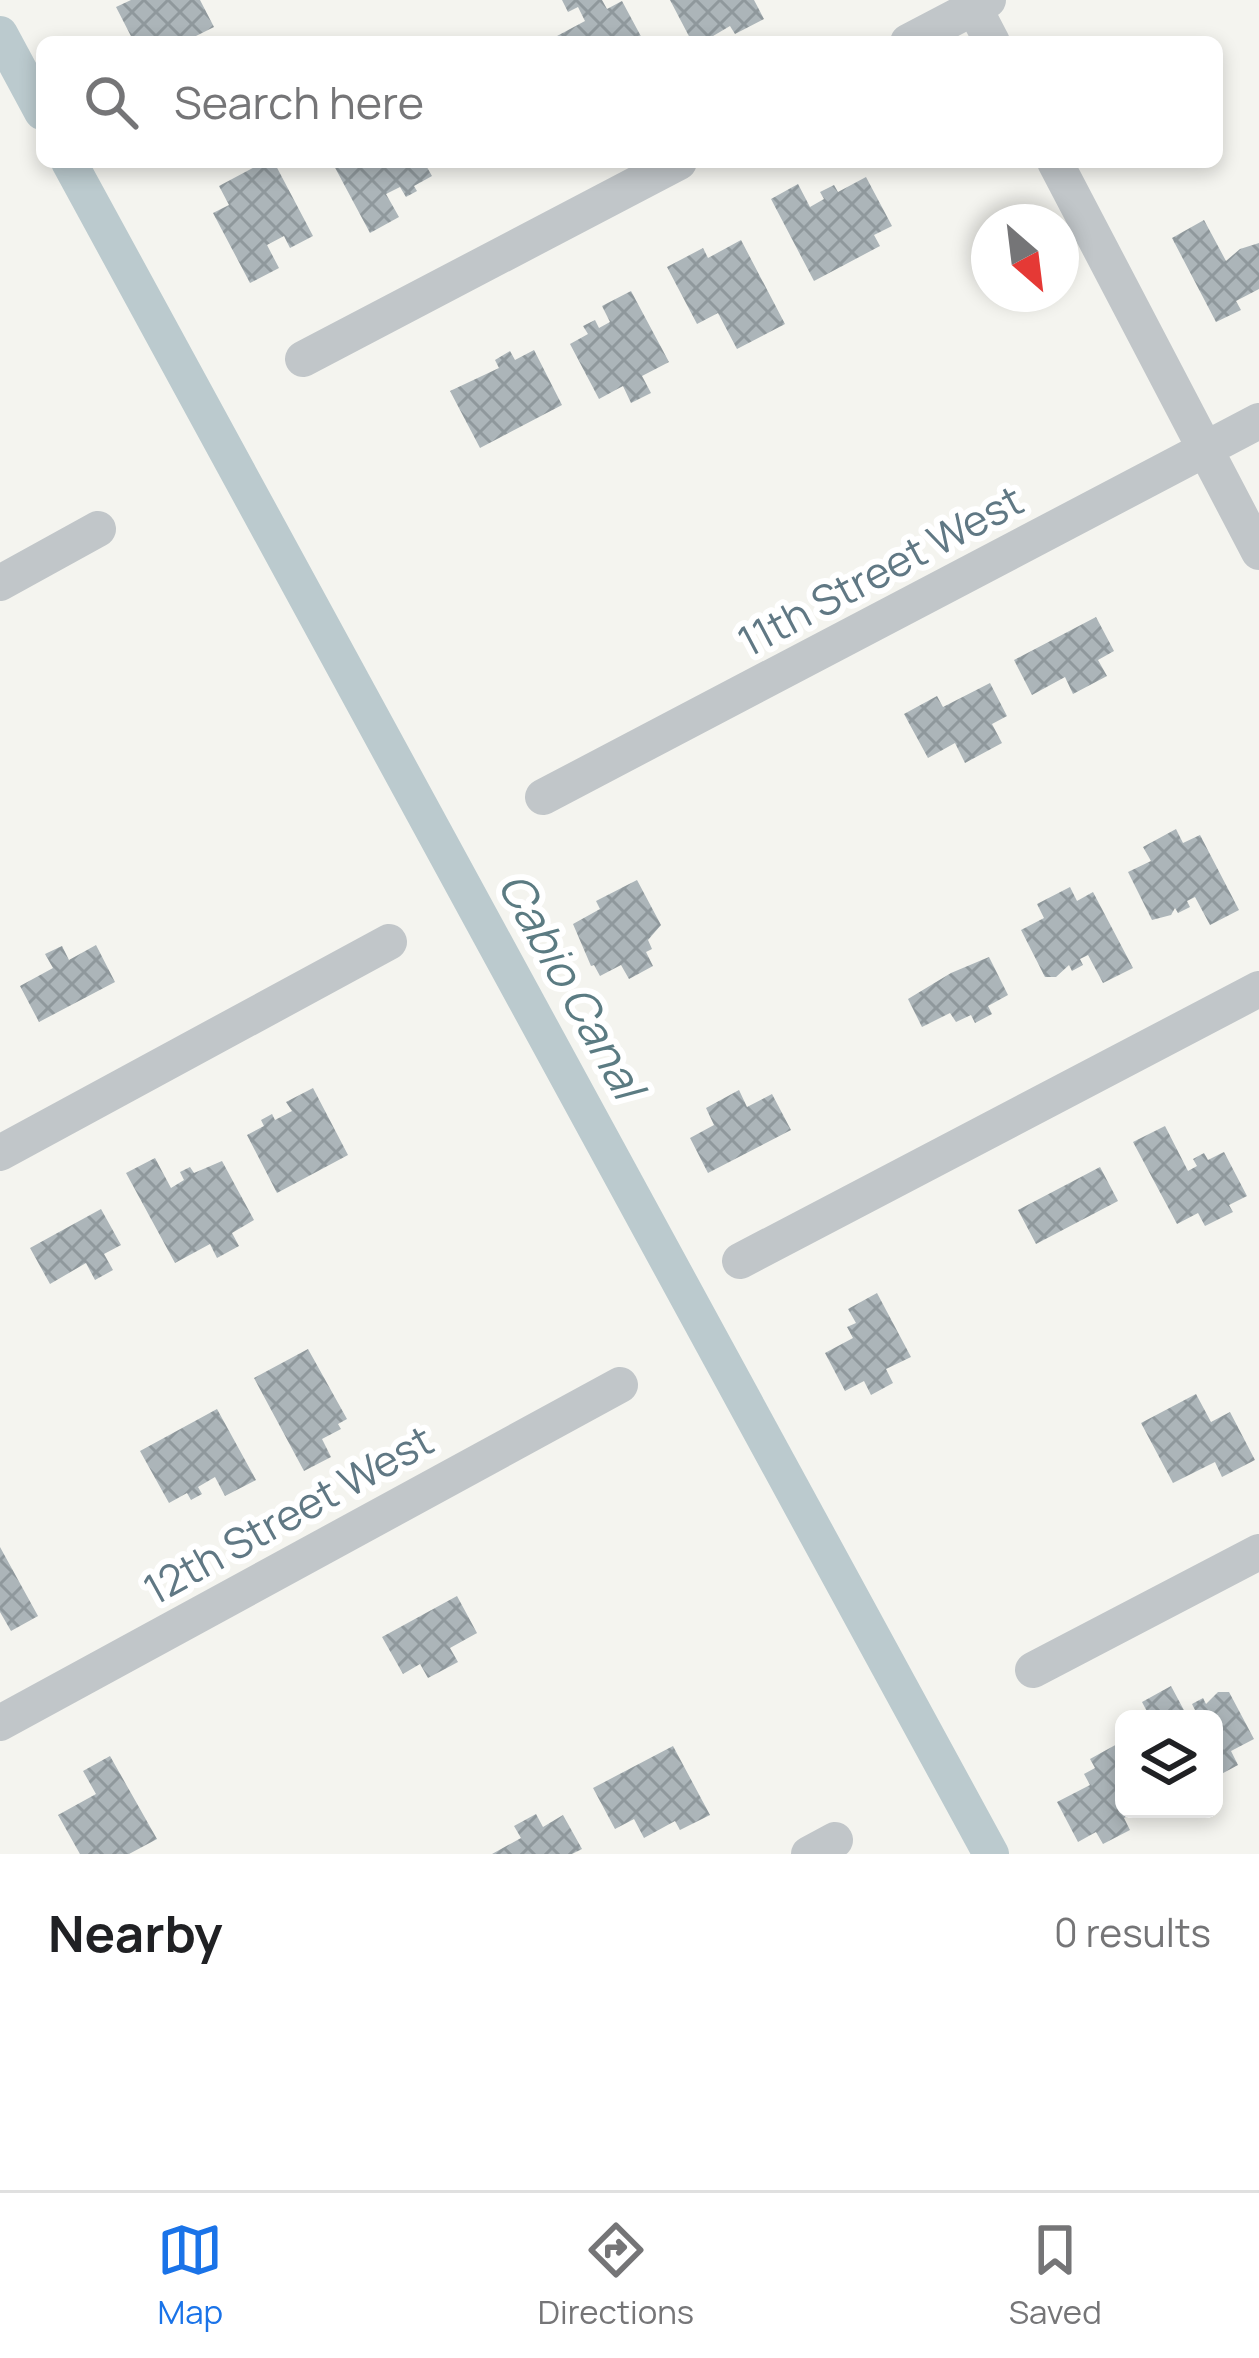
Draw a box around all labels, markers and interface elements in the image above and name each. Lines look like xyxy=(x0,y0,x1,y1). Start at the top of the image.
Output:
search box xyxy=(36,36,1223,168)
icon: search xyxy=(78,69,144,135)
text: Search here xyxy=(174,71,424,133)
north arrow xyxy=(971,204,1079,312)
street label: 11th Street West xyxy=(727,470,1033,670)
water label: Cabio Canal xyxy=(484,861,662,1114)
street label: 12th Street West xyxy=(133,1410,443,1618)
map controls xyxy=(1115,1710,1223,1818)
button: layers xyxy=(1115,1710,1223,1818)
text: Nearby xyxy=(48,1898,223,1967)
text: 0 results xyxy=(1054,1905,1211,1959)
tab: Map xyxy=(157,2217,223,2334)
tab: Directions xyxy=(538,2217,694,2334)
tab: Saved xyxy=(1009,2217,1102,2334)

